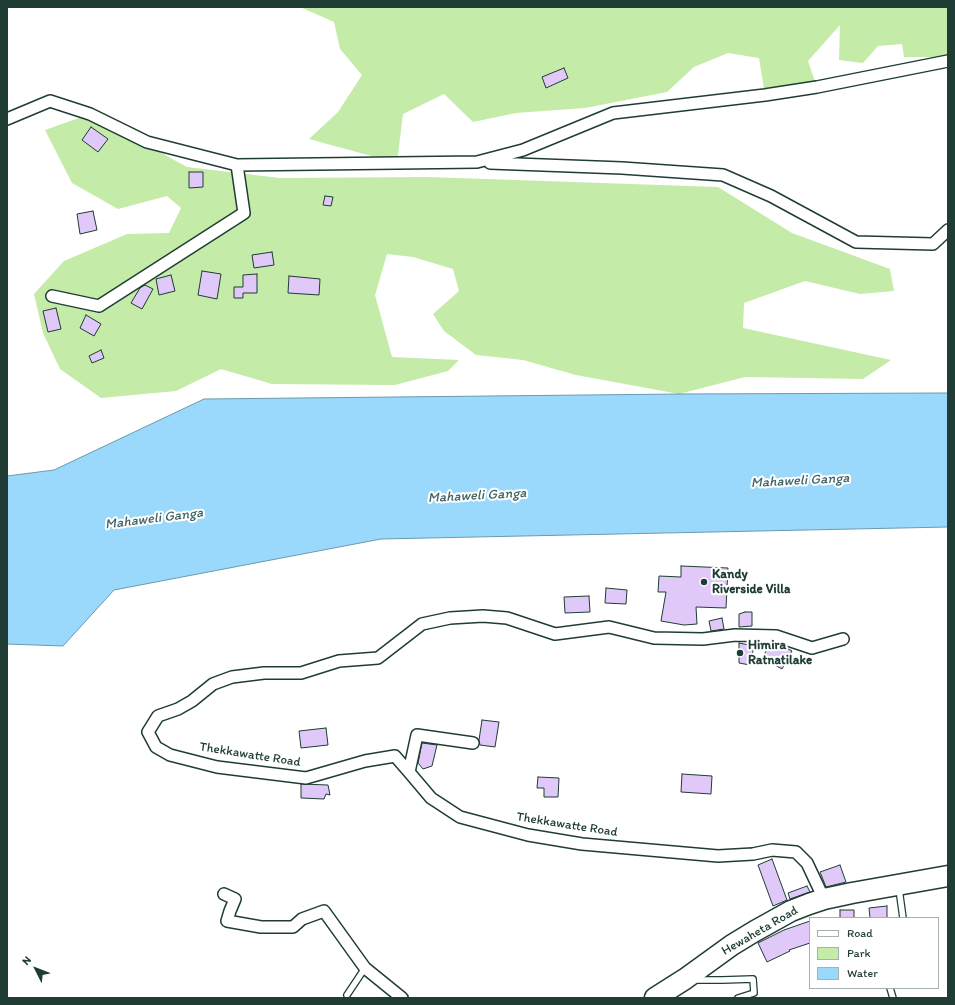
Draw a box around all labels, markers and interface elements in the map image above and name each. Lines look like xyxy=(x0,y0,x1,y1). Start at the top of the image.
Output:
water label: Mahaweli Ganga xyxy=(750,470,850,492)
water label: Mahaweli Ganga xyxy=(427,485,527,507)
water label: Mahaweli Ganga xyxy=(104,505,204,533)
place label: Kandy Riverside Villa xyxy=(712,567,790,598)
marker: Kandy Riverside Villa xyxy=(699,577,709,587)
place label: Himira Ratnatilake xyxy=(748,638,812,669)
marker: Himira Ratnatilake xyxy=(735,648,745,658)
street label: Thekkawatte Road xyxy=(198,739,302,771)
street label: Thekkawatte Road xyxy=(515,809,619,841)
street label: Hewaheta Road xyxy=(719,903,801,959)
legend xyxy=(809,917,939,989)
text: Road xyxy=(847,926,873,940)
text: Park xyxy=(847,946,871,960)
north arrow xyxy=(16,949,56,989)
text: N xyxy=(19,954,34,968)
text: Water xyxy=(847,966,878,980)

